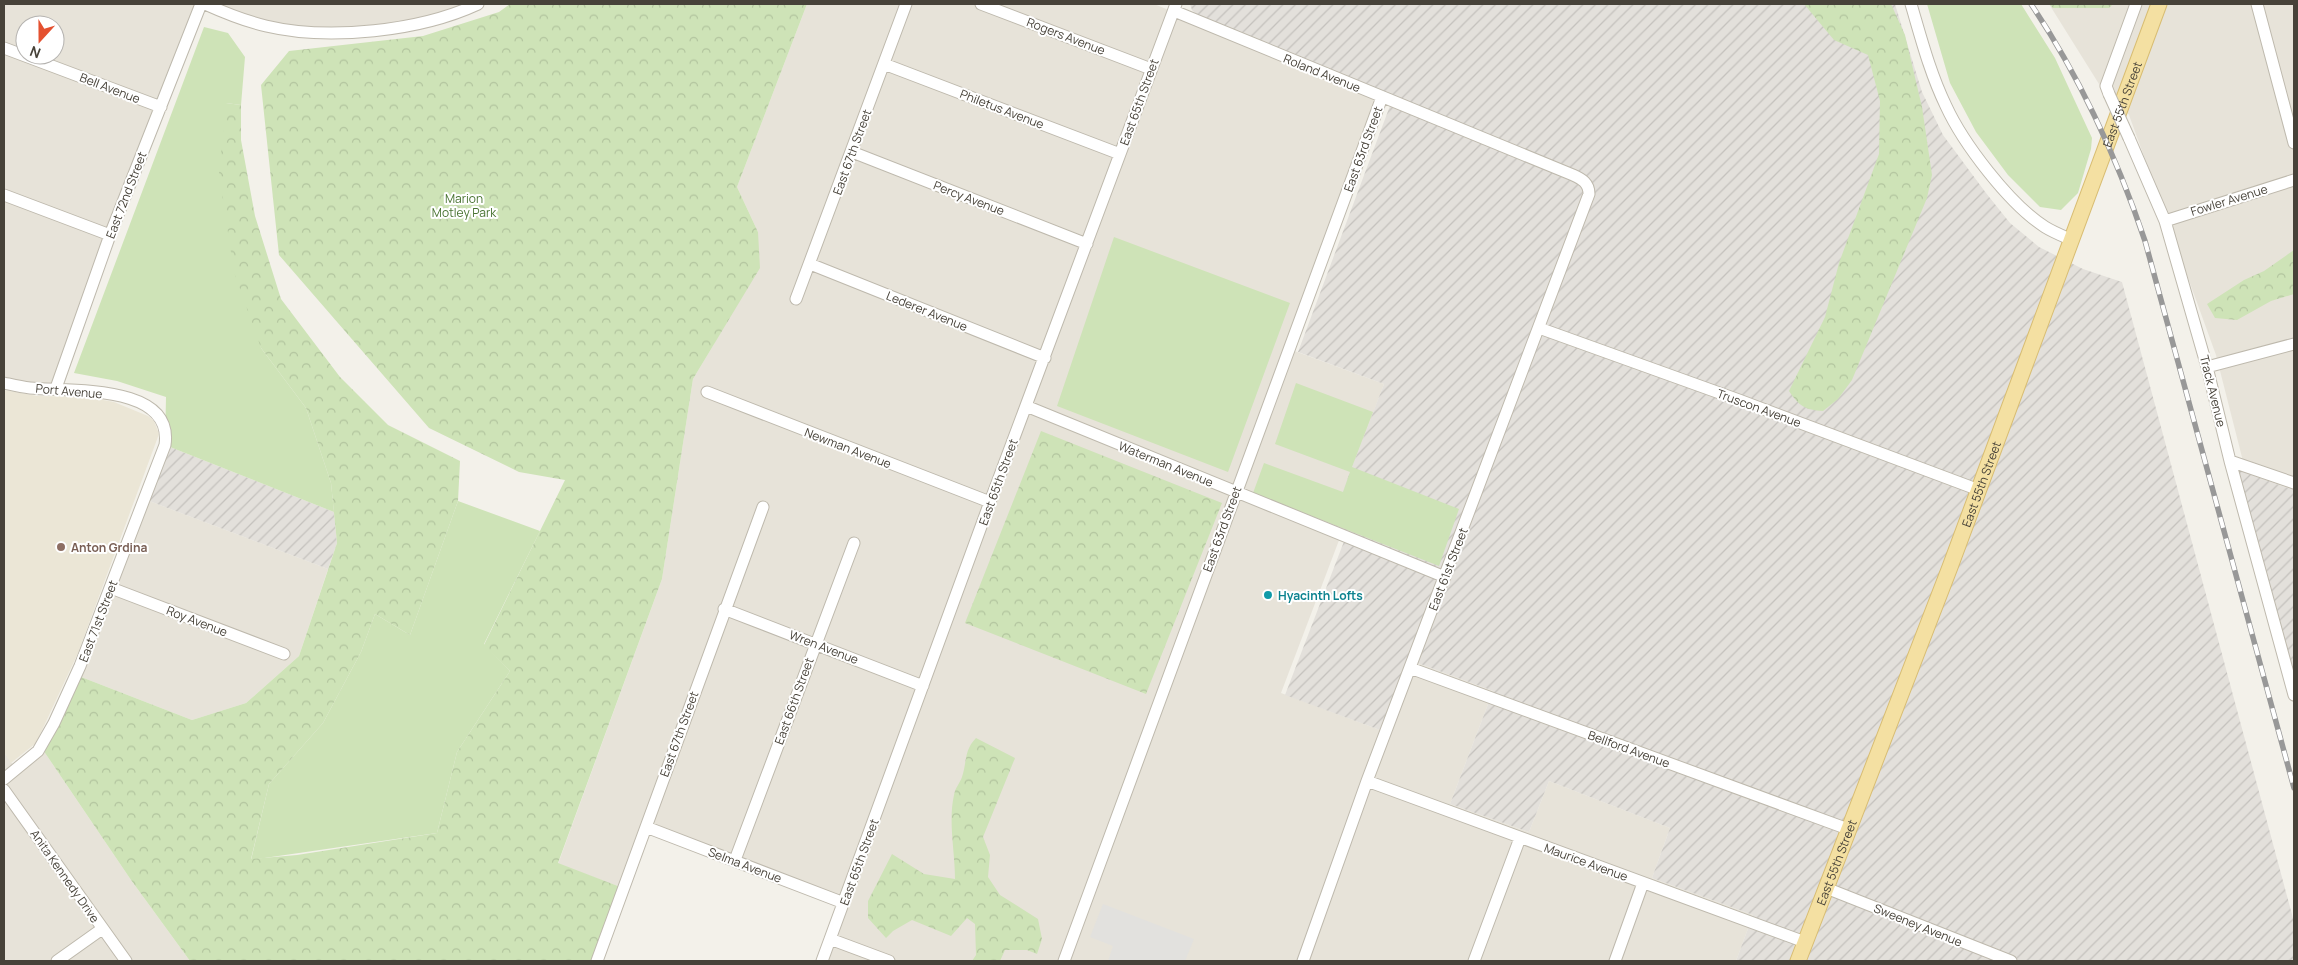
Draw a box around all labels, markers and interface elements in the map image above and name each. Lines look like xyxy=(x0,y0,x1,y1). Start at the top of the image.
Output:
street label: Rogers Avenue xyxy=(1024,13,1108,59)
north arrow xyxy=(15,15,65,65)
text: N xyxy=(27,42,43,63)
street label: Roland Avenue xyxy=(1281,50,1363,96)
street label: East 65th Street xyxy=(1115,56,1163,148)
street label: East 55th Street xyxy=(2098,59,2146,150)
street label: Bell Avenue xyxy=(77,69,143,107)
street label: Philetus Avenue xyxy=(958,85,1046,133)
street label: East 63rd Street xyxy=(1340,104,1386,194)
street label: East 67th Street xyxy=(829,107,875,197)
street label: East 72nd Street xyxy=(102,149,150,241)
street label: Percy Avenue xyxy=(931,177,1007,219)
street label: Fowler Avenue xyxy=(2188,180,2270,220)
park label: Marion Motley Park xyxy=(432,190,497,221)
street label: Lederer Avenue xyxy=(884,287,970,335)
street label: Track Avenue xyxy=(2196,353,2230,429)
street label: Port Avenue xyxy=(35,380,103,402)
street label: Truscon Avenue xyxy=(1715,385,1803,431)
street label: Newman Avenue xyxy=(802,424,894,472)
street label: East 65th Street xyxy=(974,436,1022,528)
street label: Waterman Avenue xyxy=(1116,437,1216,491)
street label: East 55th Street xyxy=(1957,438,2005,529)
street label: East 63rd Street xyxy=(1199,484,1245,574)
street label: East 61st Street xyxy=(1424,525,1472,613)
place label: Anton Grdina xyxy=(71,539,147,556)
marker: Anton Grdina xyxy=(55,541,67,553)
street label: East 71st Street xyxy=(75,577,121,664)
place label: Hyacinth Lofts xyxy=(1278,587,1363,604)
marker: Hyacinth Lofts xyxy=(1262,589,1274,601)
street label: Roy Avenue xyxy=(164,602,230,640)
street label: Wren Avenue xyxy=(787,626,861,668)
street label: East 66th Street xyxy=(770,655,818,747)
street label: East 67th Street xyxy=(656,689,702,779)
street label: Bellford Avenue xyxy=(1586,726,1672,772)
street label: East 65th Street xyxy=(835,816,883,908)
street label: East 55th Street xyxy=(1812,817,1860,907)
street label: Anita Kennedy Drive xyxy=(26,826,104,926)
street label: Maurice Avenue xyxy=(1542,839,1630,885)
street label: Selma Avenue xyxy=(706,843,784,887)
street label: Sweeney Avenue xyxy=(1871,900,1965,950)

